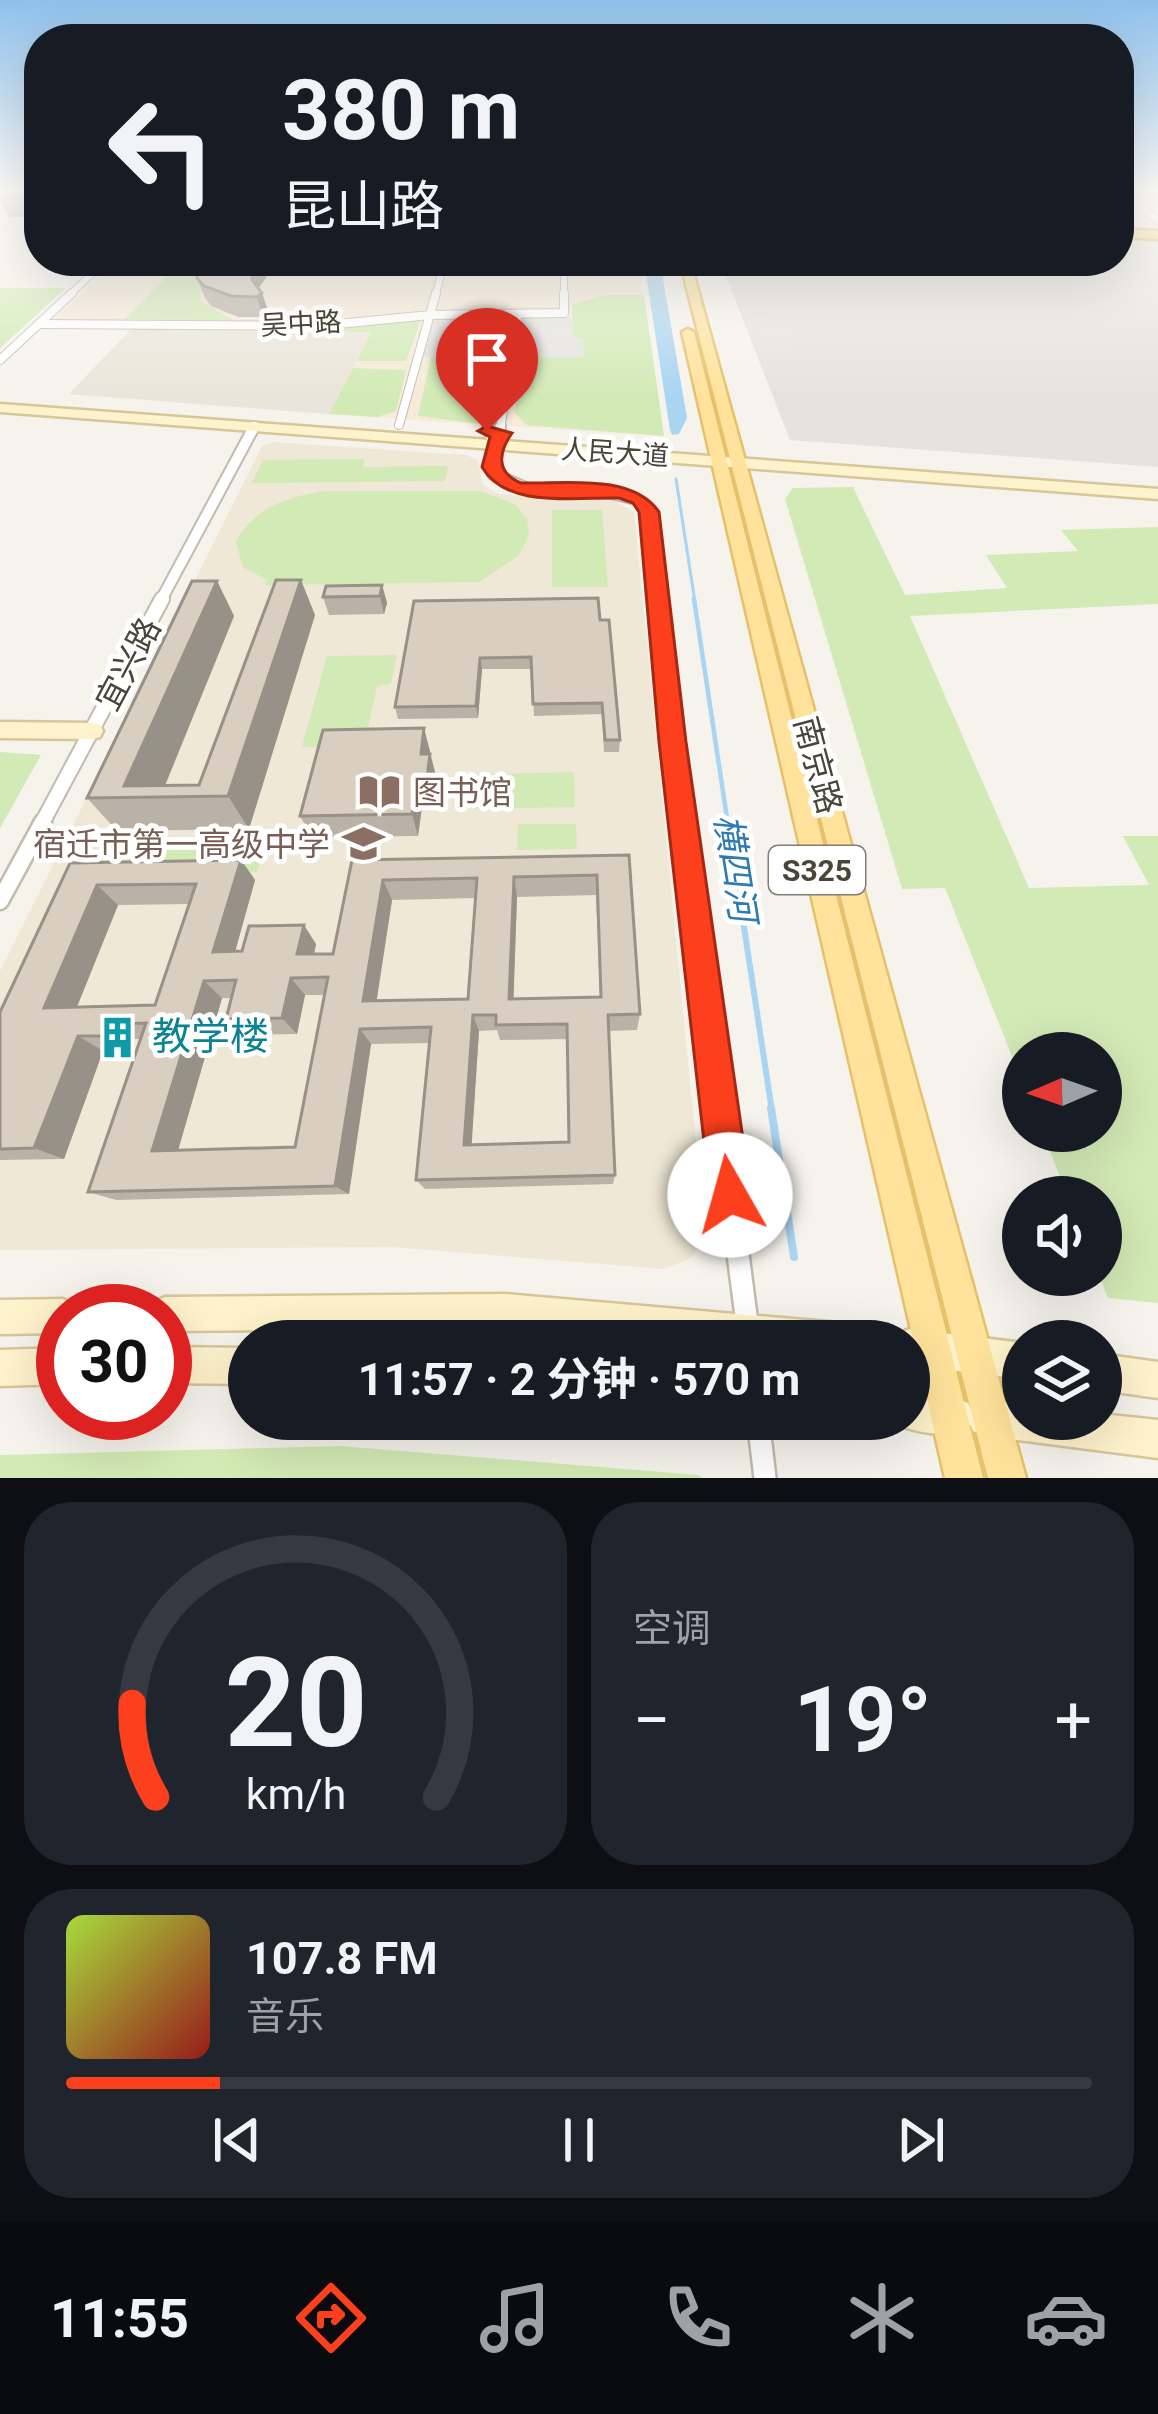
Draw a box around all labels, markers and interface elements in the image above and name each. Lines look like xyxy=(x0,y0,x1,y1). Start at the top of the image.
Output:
text: 380 m xyxy=(282,61,520,160)
icon: left xyxy=(84,72,240,228)
text: 昆山路 xyxy=(282,175,444,238)
street label: 吴中路 xyxy=(260,306,342,342)
pin xyxy=(436,308,538,431)
icon: arrive xyxy=(454,326,520,392)
street label: 人民大道 xyxy=(560,433,670,473)
street label: 宜兴路 xyxy=(88,611,168,717)
street label: 南京路 xyxy=(786,712,850,818)
library icon: 图书馆 xyxy=(356,769,402,815)
place label: 图书馆 xyxy=(413,773,512,812)
water label: 横四河 xyxy=(706,811,765,931)
school or university icon: 宿迁市第一高级中学 xyxy=(341,821,387,867)
place label: 宿迁市第一高级中学 xyxy=(33,825,330,864)
road number: S325 xyxy=(769,846,865,894)
building icon: 教学楼 xyxy=(95,1014,141,1060)
place label: 教学楼 xyxy=(152,1014,269,1060)
north arrow xyxy=(1002,1032,1122,1152)
map controls xyxy=(1002,1032,1122,1440)
position arrow xyxy=(667,1132,793,1258)
button: sound xyxy=(1002,1176,1122,1296)
speed limit sign: 30 xyxy=(36,1284,192,1440)
button: layers xyxy=(1002,1320,1122,1440)
text: 11:57 · 2 分钟 · 570 m xyxy=(358,1353,800,1406)
text: 空调 xyxy=(633,1606,711,1652)
text: 20 xyxy=(224,1630,367,1776)
text: 19° xyxy=(793,1668,932,1773)
text: − xyxy=(633,1682,671,1759)
text: + xyxy=(1055,1682,1092,1759)
text: km/h xyxy=(245,1768,346,1818)
text: 107.8 FM xyxy=(246,1932,438,1985)
text: 音乐 xyxy=(246,1994,324,2040)
icon: previous xyxy=(204,2107,270,2173)
icon: pause xyxy=(546,2107,612,2173)
icon: next xyxy=(888,2107,954,2173)
icon: directions xyxy=(289,2276,373,2360)
icon: music xyxy=(473,2276,557,2360)
icon: phone xyxy=(656,2276,740,2360)
icon: climate xyxy=(840,2276,924,2360)
icon: car xyxy=(1024,2276,1108,2360)
text: 11:55 xyxy=(50,2287,189,2350)

